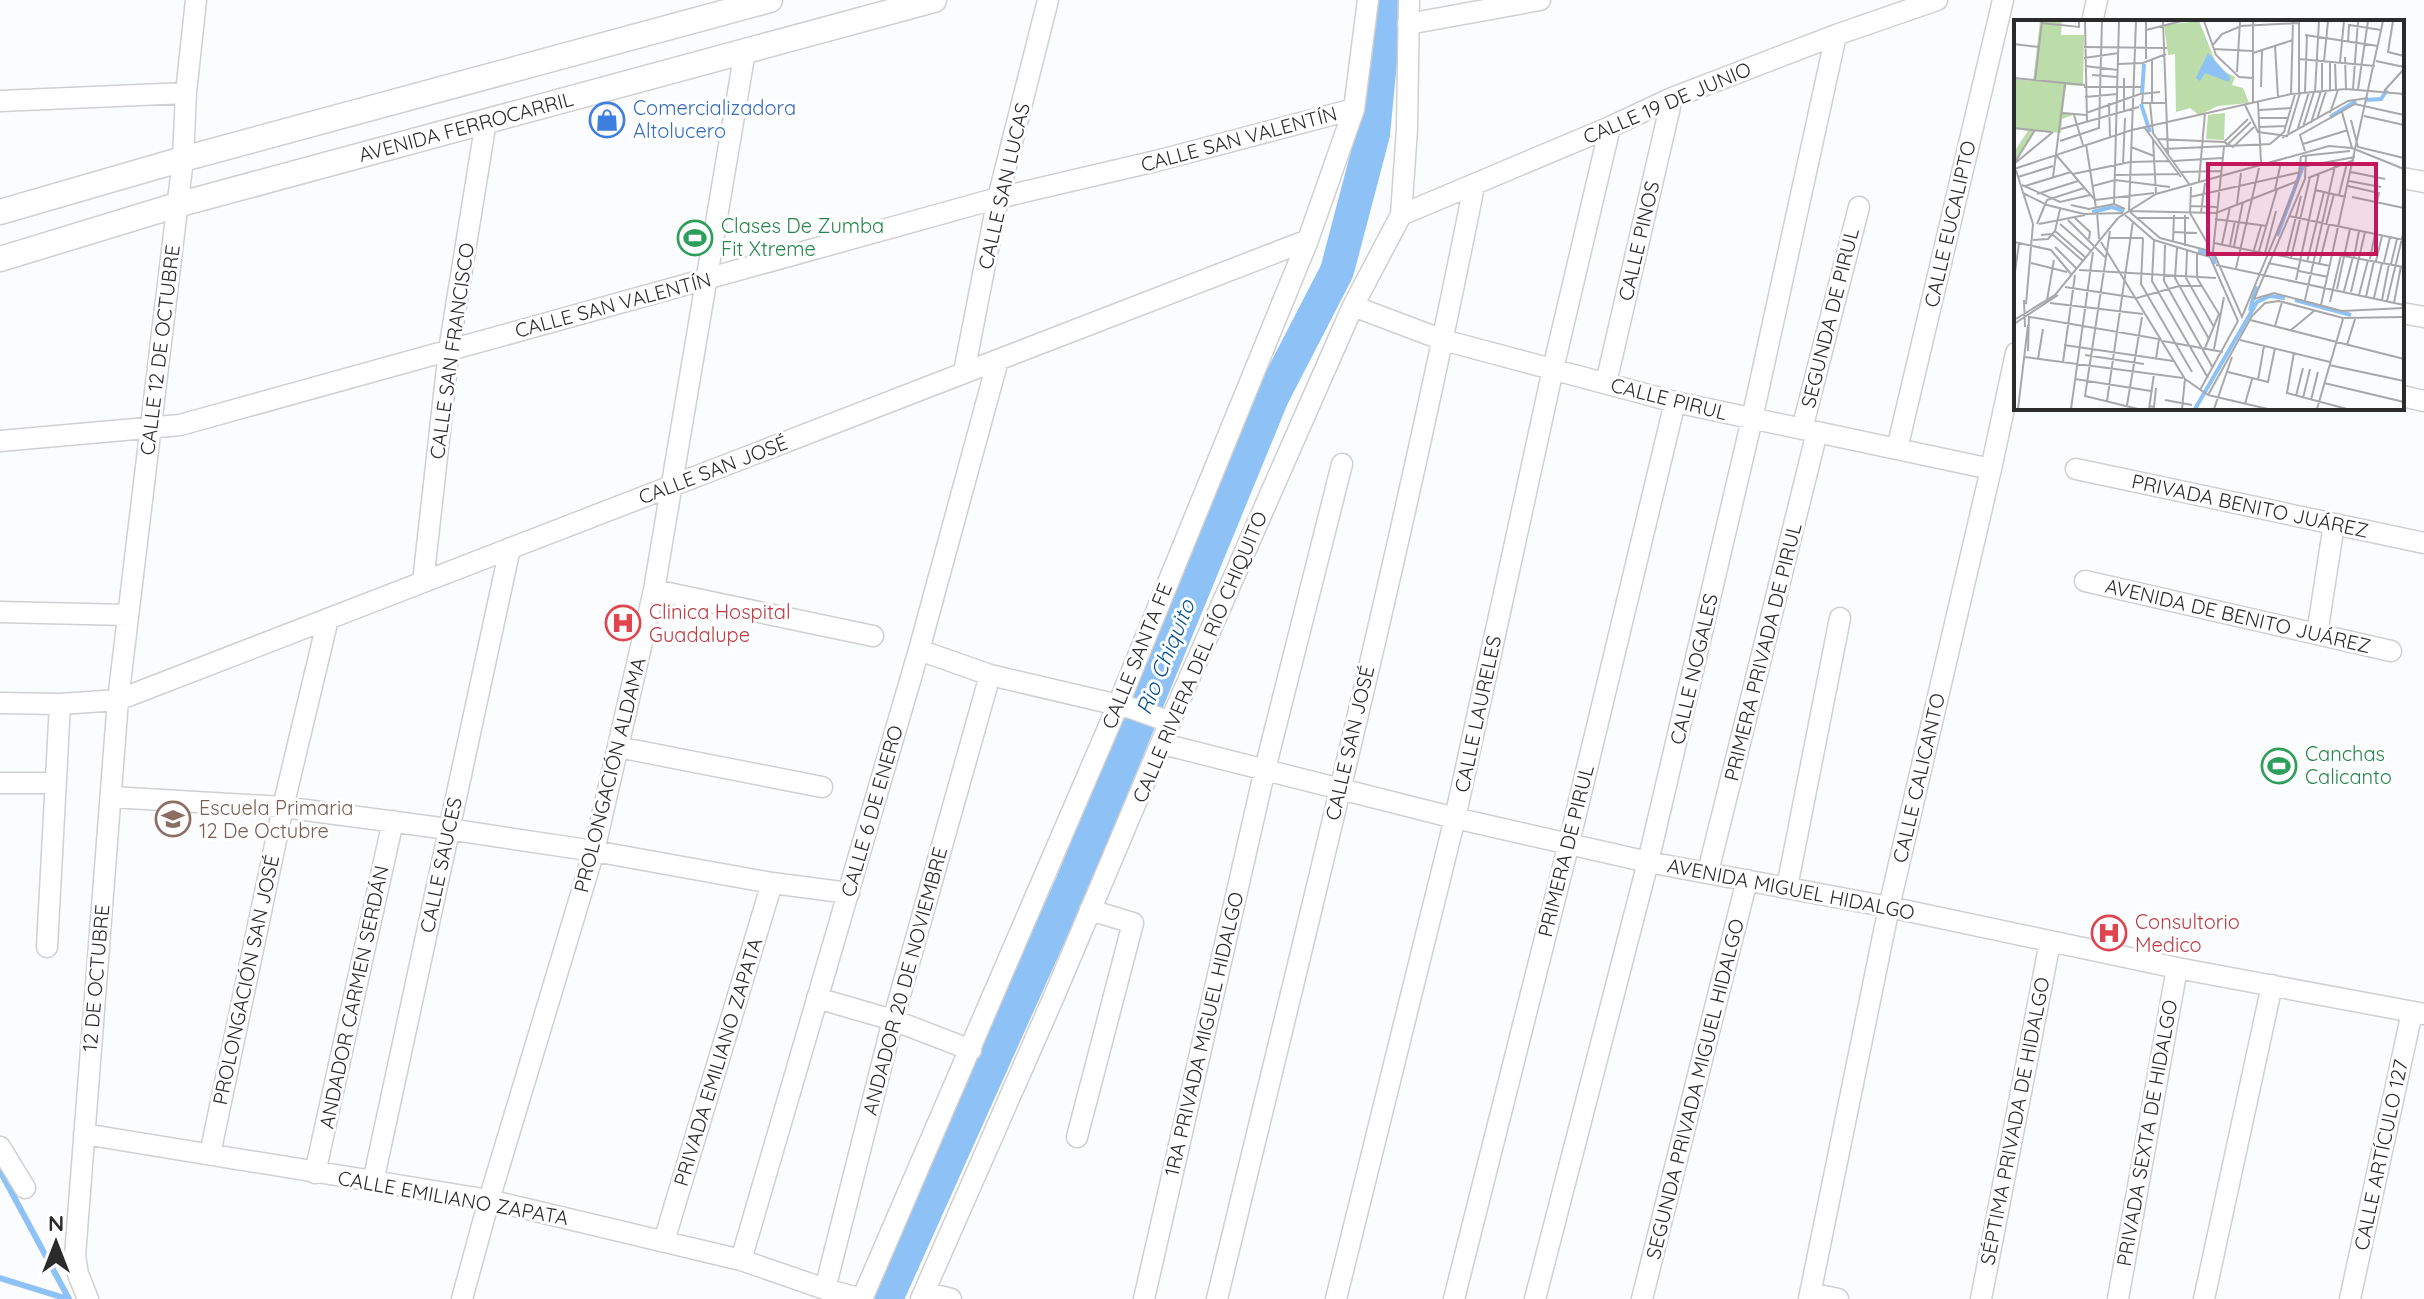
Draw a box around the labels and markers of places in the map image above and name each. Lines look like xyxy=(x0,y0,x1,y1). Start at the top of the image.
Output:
place label: Comercializadora Altolucero xyxy=(633,95,796,143)
shop icon: Comercializadora Altolucero xyxy=(588,101,626,139)
place label: Clases De Zumba Fit Xtreme xyxy=(721,213,884,261)
sports icon: Clases De Zumba Fit Xtreme xyxy=(676,219,714,257)
place label: Clinica Hospital Guadalupe xyxy=(649,599,790,647)
hospital icon: Clinica Hospital Guadalupe xyxy=(604,604,642,642)
place label: Canchas Calicanto xyxy=(2305,741,2392,789)
sports icon: Canchas Calicanto xyxy=(2260,747,2298,785)
place label: Escuela Primaria 12 De Octubre xyxy=(199,795,353,843)
school or university icon: Escuela Primaria 12 De Octubre xyxy=(154,800,192,838)
place label: Consultorio Medico xyxy=(2135,909,2240,957)
hospital icon: Consultorio Medico xyxy=(2090,914,2128,952)

